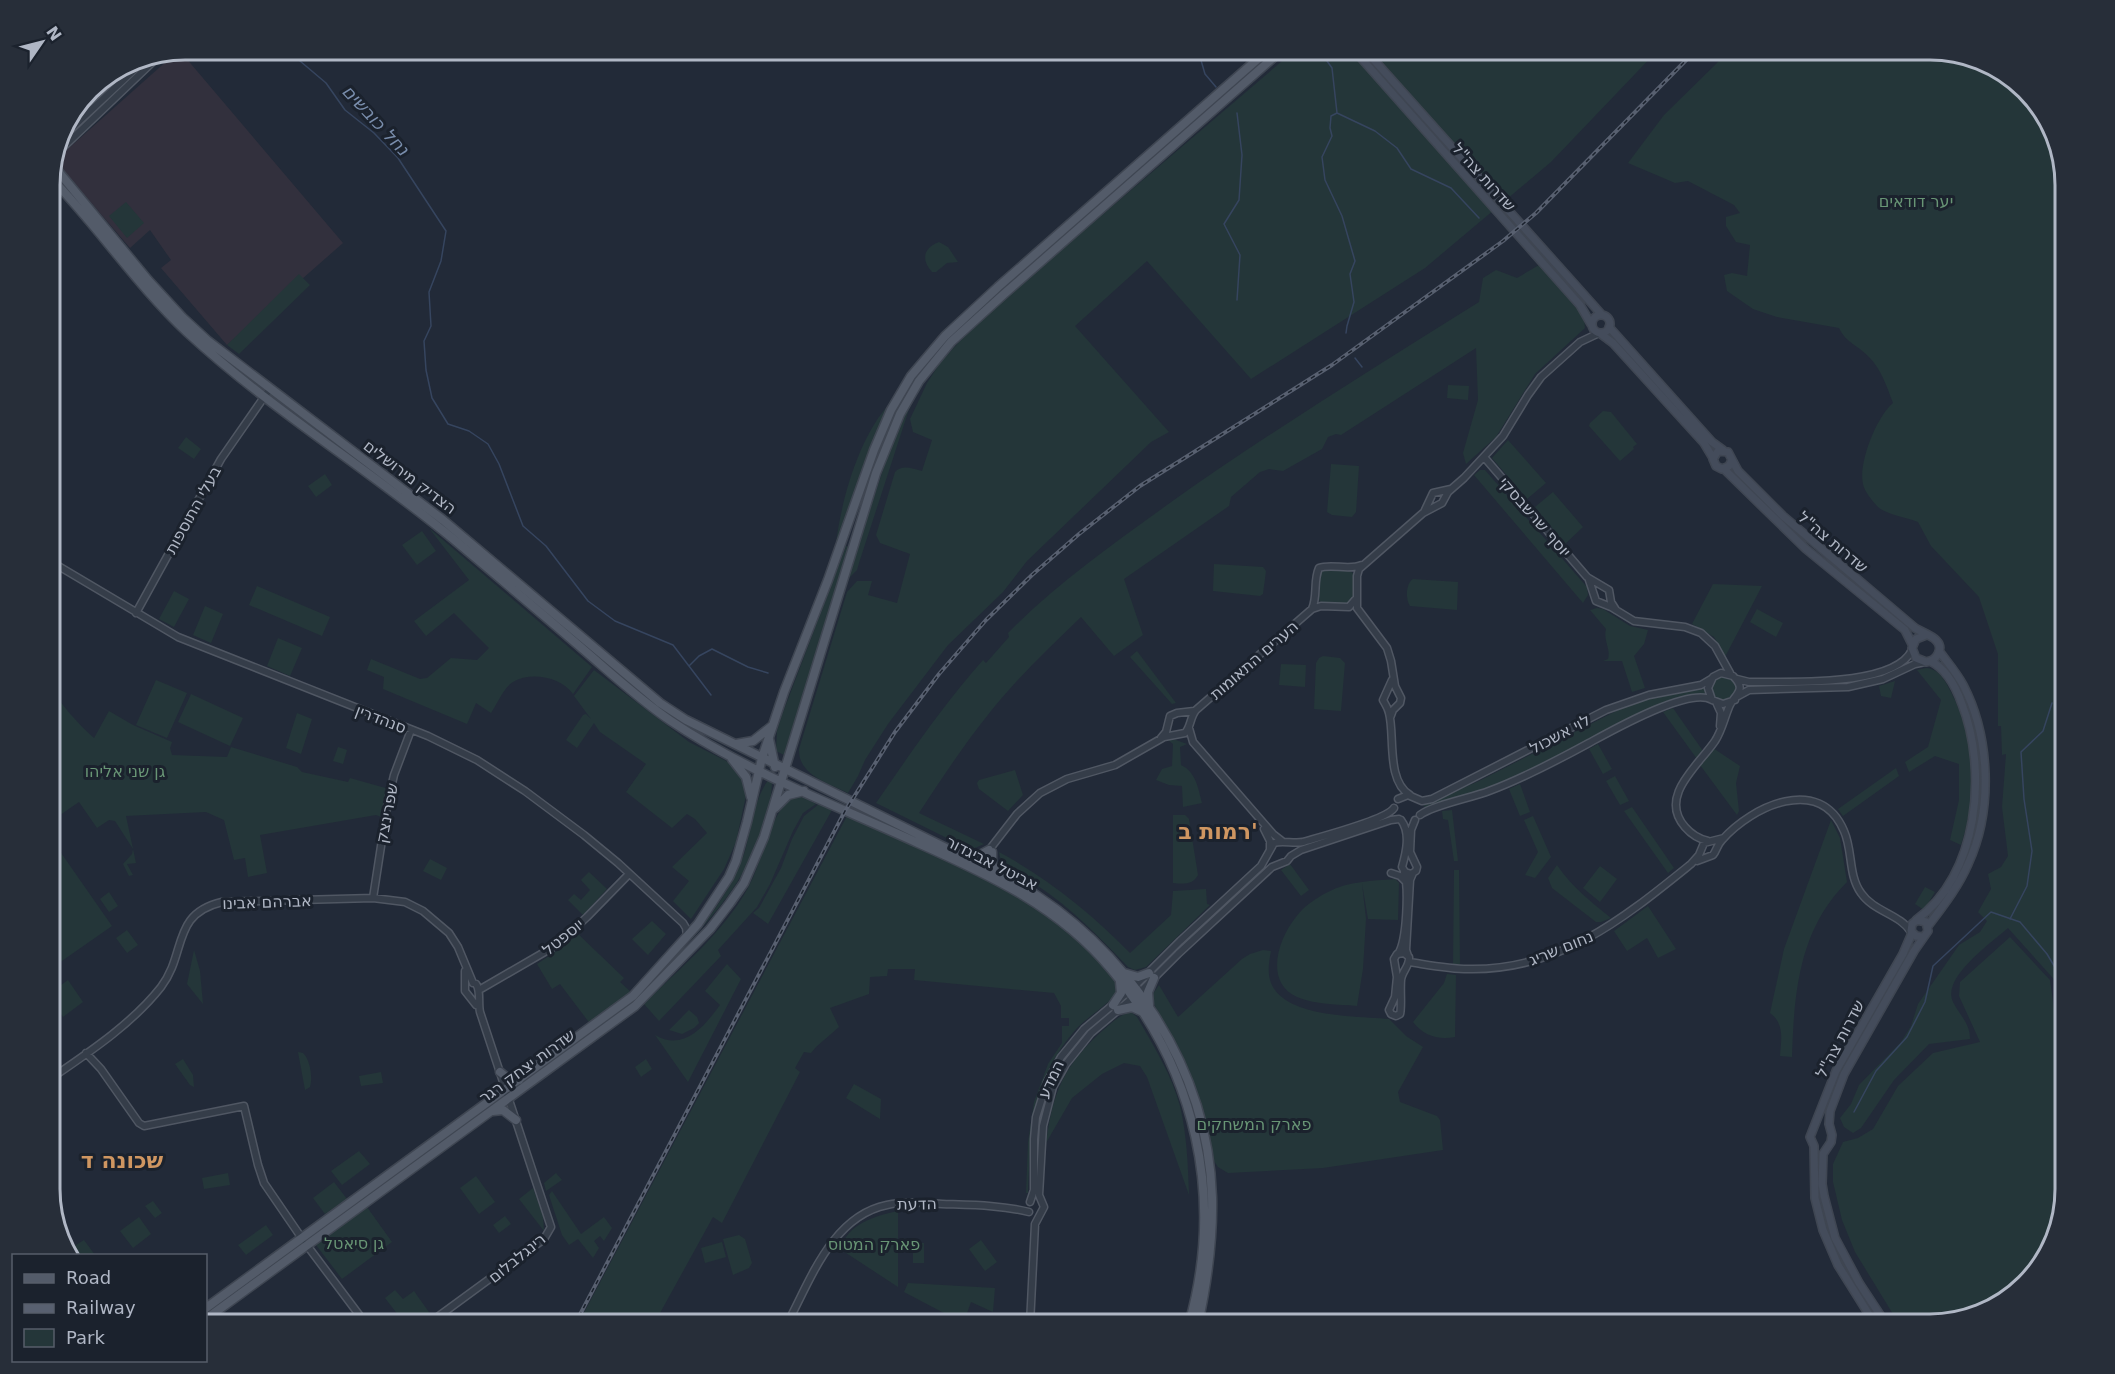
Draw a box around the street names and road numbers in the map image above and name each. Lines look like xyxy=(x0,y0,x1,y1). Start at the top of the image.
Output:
street label: שדרות צה"ל xyxy=(1448,139,1520,215)
street label: הצדיק מירושלים xyxy=(360,436,460,518)
street label: בעלי התוספות xyxy=(161,463,225,557)
street label: יוסף שרשבסקי xyxy=(1495,473,1575,561)
street label: שדרות צה"ל xyxy=(1794,507,1872,577)
street label: הערים התאומות xyxy=(1206,617,1302,703)
street label: סנהדרין xyxy=(353,701,409,737)
street label: לוי אשכול xyxy=(1526,710,1594,758)
street label: שפרינצק xyxy=(372,781,402,845)
street label: אביטל אביגדור xyxy=(943,832,1041,894)
street label: אברהם אבינו xyxy=(222,891,312,913)
street label: יוספטל xyxy=(538,915,588,959)
street label: נחום שריג xyxy=(1526,927,1596,969)
street label: שדרות צה"ל xyxy=(1812,997,1868,1081)
street label: שדרות יצחק רגר xyxy=(475,1025,579,1107)
street label: המדע xyxy=(1034,1057,1068,1101)
street label: הדעת xyxy=(897,1194,937,1214)
street label: רינגלבלום xyxy=(485,1229,549,1287)

